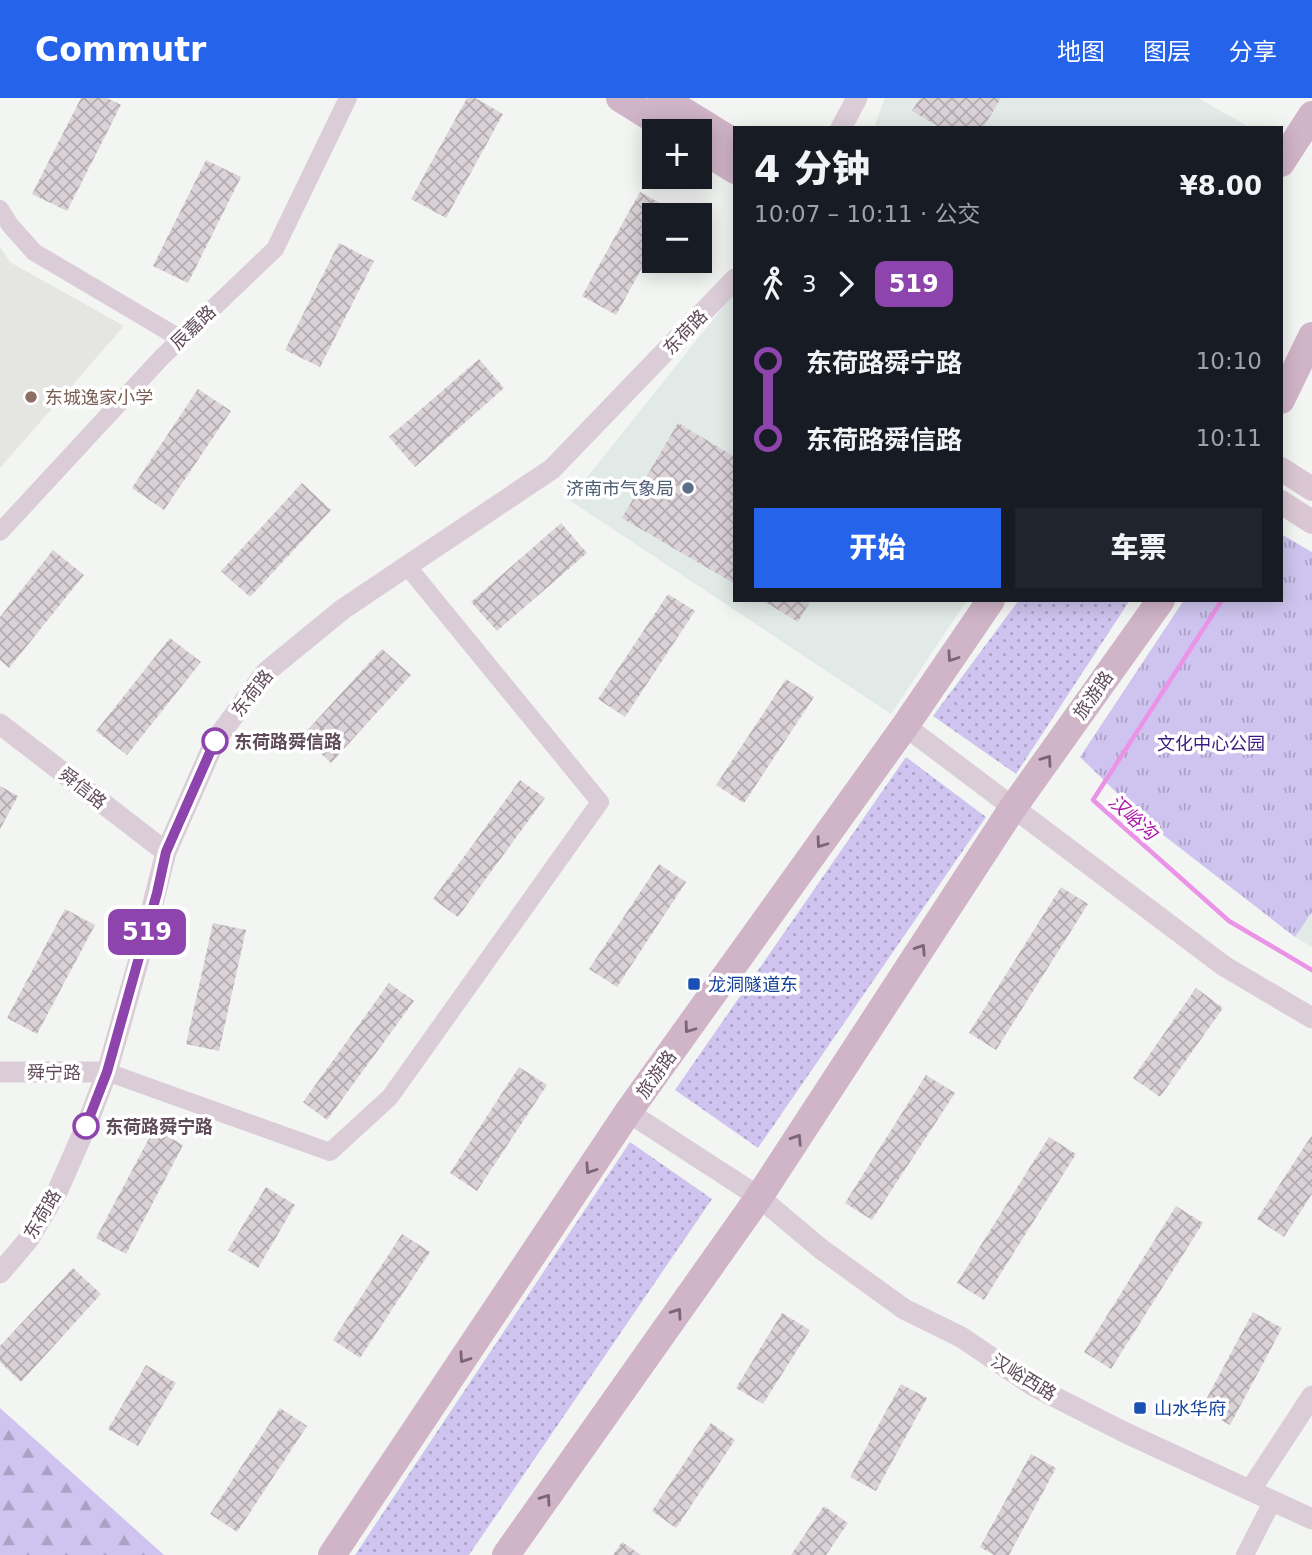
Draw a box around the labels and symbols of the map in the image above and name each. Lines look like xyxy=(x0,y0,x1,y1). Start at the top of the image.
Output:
street label: 辰嘉路 xyxy=(166,301,220,353)
street label: 东荷路 xyxy=(659,305,711,359)
place label: 东城逸家小学 xyxy=(45,387,153,408)
marker: 东城逸家小学 xyxy=(23,389,39,405)
place label: 济南市气象局 xyxy=(566,478,674,499)
marker: 济南市气象局 xyxy=(680,480,696,496)
one-way arrow xyxy=(947,649,960,662)
street label: 东荷路 xyxy=(227,665,277,721)
street label: 旅游路 xyxy=(1069,667,1117,723)
marker: 东荷路舜信路 xyxy=(202,728,228,754)
place label: 东荷路舜信路 xyxy=(234,731,342,752)
park label: 文化中心公园 xyxy=(1157,733,1265,754)
one-way arrow xyxy=(1039,755,1051,768)
street label: 舜信路 xyxy=(55,763,111,813)
water label: 汉峪沟 xyxy=(1104,790,1163,846)
one-way arrow xyxy=(817,835,829,848)
line badge: 519 xyxy=(107,909,187,955)
one-way arrow xyxy=(913,944,925,957)
place label: 龙洞隧道东 xyxy=(708,974,798,995)
marker: 龙洞隧道东 xyxy=(686,976,702,992)
one-way arrow xyxy=(684,1020,697,1033)
street label: 旅游路 xyxy=(632,1046,680,1102)
street label: 舜宁路 xyxy=(27,1062,81,1083)
marker: 东荷路舜宁路 xyxy=(73,1113,99,1139)
place label: 东荷路舜宁路 xyxy=(105,1116,213,1137)
one-way arrow xyxy=(788,1134,801,1147)
one-way arrow xyxy=(586,1161,598,1174)
street label: 东荷路 xyxy=(19,1185,65,1243)
one-way arrow xyxy=(669,1308,681,1321)
street label: 汉峪西路 xyxy=(988,1349,1060,1405)
one-way arrow xyxy=(459,1350,472,1363)
place label: 山水华府 xyxy=(1154,1398,1226,1419)
marker: 山水华府 xyxy=(1132,1400,1148,1416)
one-way arrow xyxy=(538,1494,550,1507)

